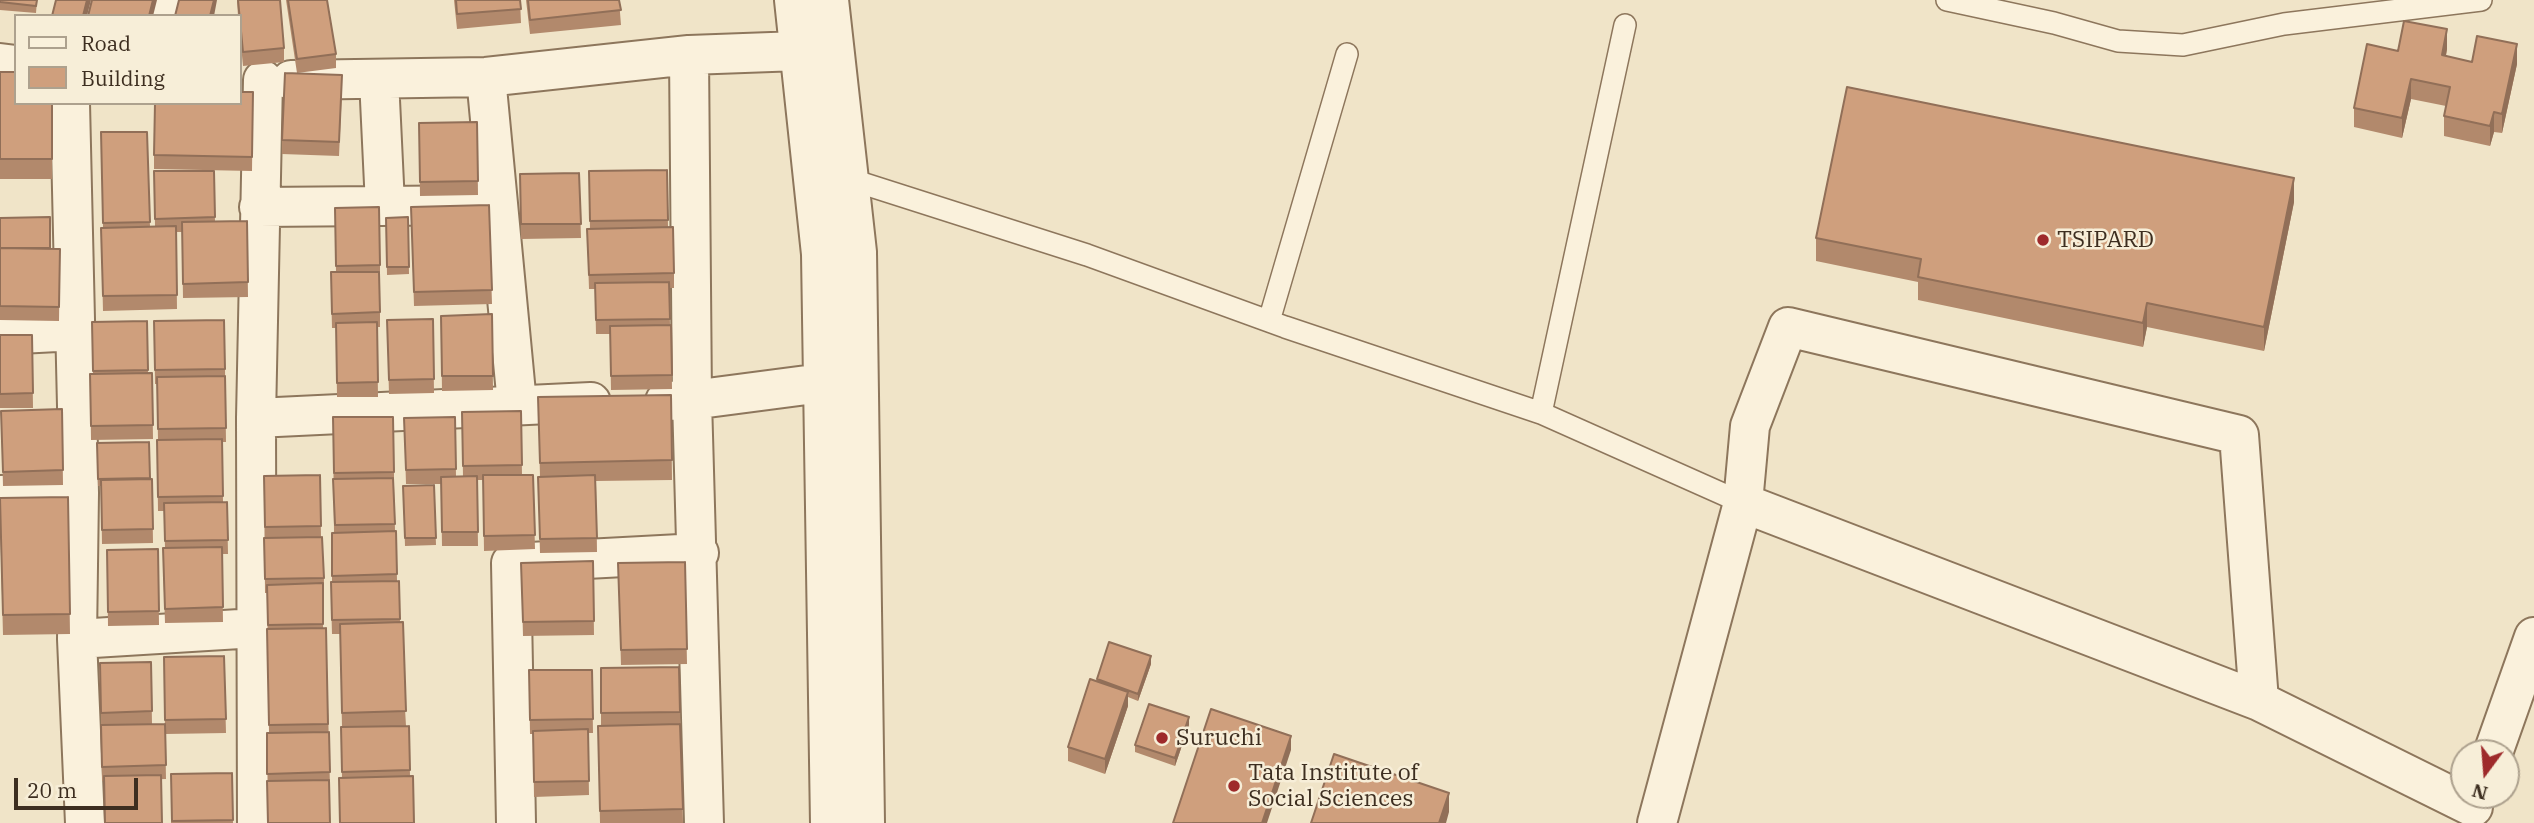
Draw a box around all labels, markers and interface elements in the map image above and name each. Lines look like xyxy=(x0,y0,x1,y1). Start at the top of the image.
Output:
legend xyxy=(14,14,242,105)
text: Road xyxy=(81,29,131,57)
text: Building xyxy=(81,64,165,92)
place label: TSIPARD xyxy=(2057,226,2154,254)
marker: TSIPARD xyxy=(2035,232,2051,248)
place label: Suruchi xyxy=(1176,724,1262,752)
marker: Suruchi xyxy=(1154,730,1170,746)
north arrow xyxy=(2450,739,2520,809)
place label: Tata Institute of Social Sciences xyxy=(1248,759,1418,813)
scale bar xyxy=(18,764,142,808)
text: 20 m xyxy=(27,776,77,804)
marker: Tata Institute of Social Sciences xyxy=(1226,778,1242,794)
text: N xyxy=(2469,779,2490,806)

